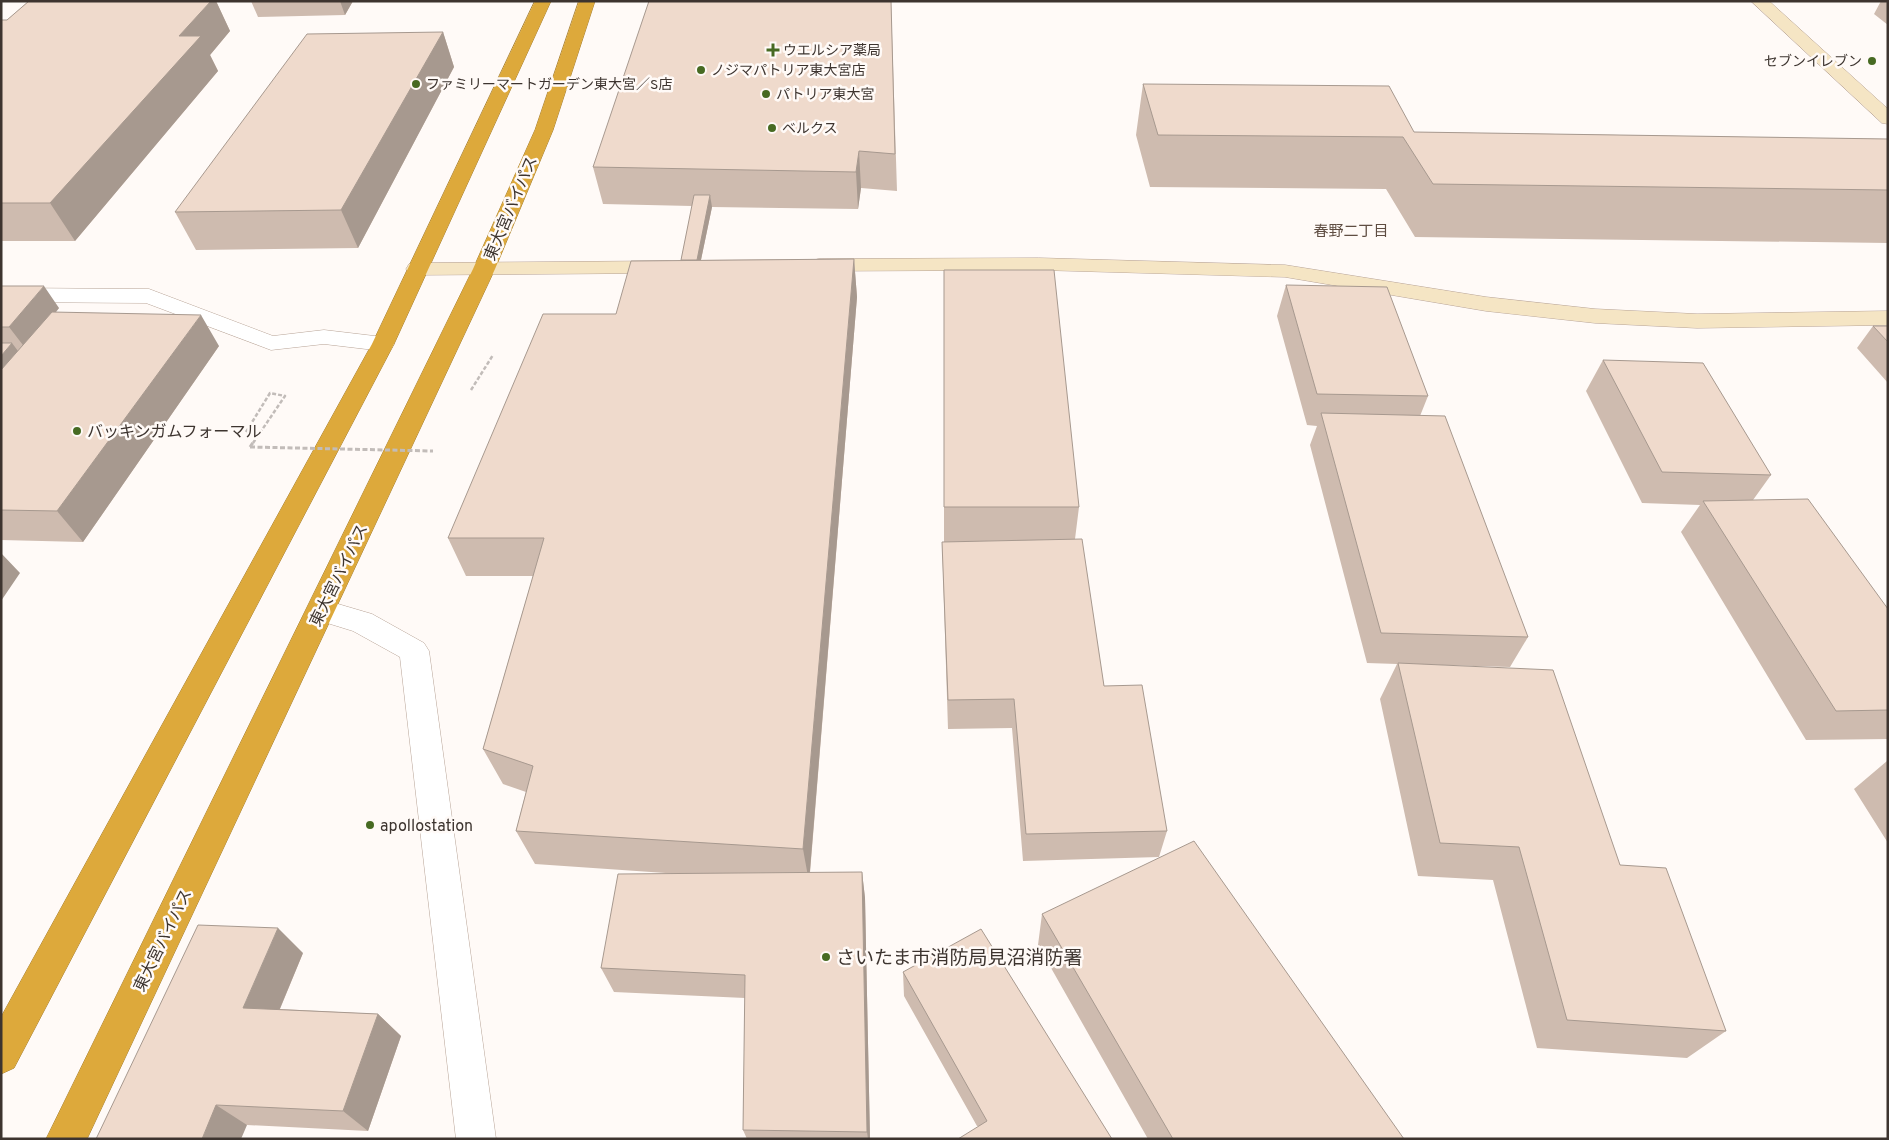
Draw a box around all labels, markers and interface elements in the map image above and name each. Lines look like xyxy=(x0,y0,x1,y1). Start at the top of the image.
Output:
place label: ウエルシア薬局 xyxy=(783,43,881,60)
marker: ウエルシア薬局 xyxy=(767,44,779,56)
place label: セブンイレブン xyxy=(1764,53,1862,71)
marker: セブンイレブン xyxy=(1866,55,1878,67)
place label: ノジマパトリア東大宮店 xyxy=(711,63,865,80)
marker: ノジマパトリア東大宮店 xyxy=(695,64,707,76)
place label: ファミリーマートガーデン東大宮／S店 xyxy=(426,77,672,94)
marker: ファミリーマートガーデン東大宮／S店 xyxy=(410,78,422,90)
place label: パトリア東大宮 xyxy=(776,87,874,104)
marker: パトリア東大宮 xyxy=(760,88,772,100)
place label: ベルクス xyxy=(782,121,838,138)
marker: ベルクス xyxy=(766,122,778,134)
street label: 東大宮バイパス xyxy=(481,153,543,264)
district label: 春野二丁目 xyxy=(1313,223,1389,242)
place label: バッキンガムフォーマル xyxy=(87,423,262,443)
marker: バッキンガムフォーマル xyxy=(71,425,83,437)
street label: 東大宮バイパス xyxy=(306,521,373,630)
place label: apollostation xyxy=(380,817,473,837)
marker: apollostation xyxy=(364,819,376,831)
street label: 東大宮バイパス xyxy=(130,886,197,995)
place label: さいたま市消防局見沼消防署 xyxy=(836,947,1082,971)
marker: さいたま市消防局見沼消防署 xyxy=(820,951,832,963)

